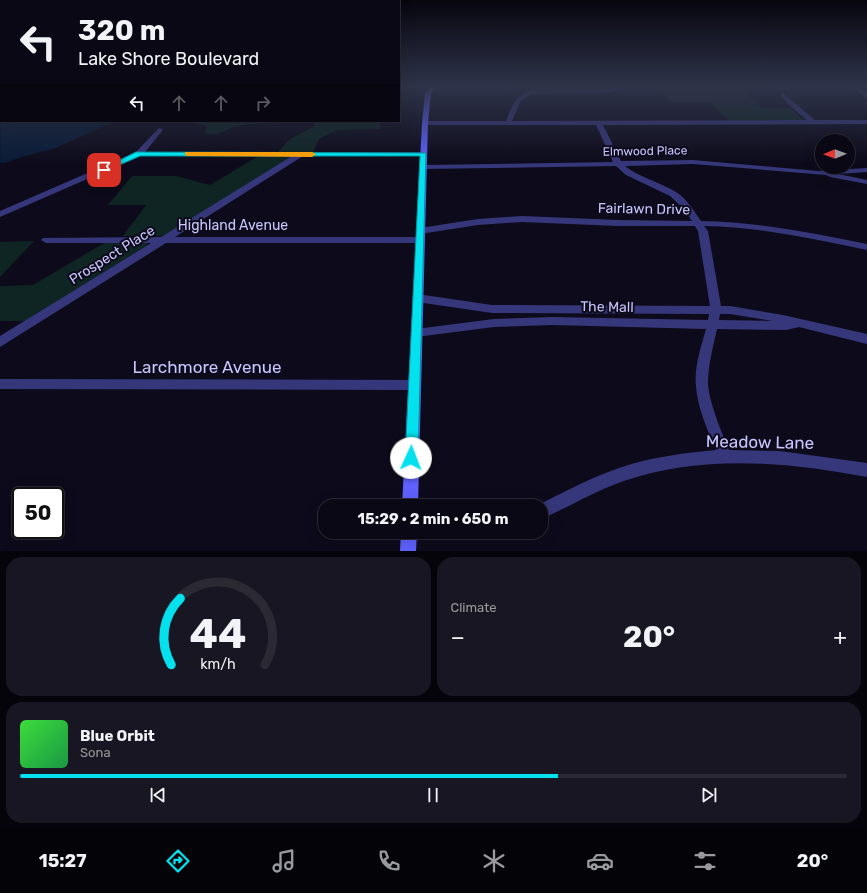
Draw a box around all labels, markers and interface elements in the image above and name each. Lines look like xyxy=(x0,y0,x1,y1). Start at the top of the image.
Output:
text: 320 m xyxy=(78,14,165,47)
icon: left xyxy=(12,16,64,68)
text: Lake Shore Boulevard xyxy=(78,48,259,70)
icon: left xyxy=(126,92,148,114)
icon: ahead xyxy=(168,92,190,114)
icon: ahead xyxy=(210,92,232,114)
icon: right xyxy=(252,92,274,114)
north arrow xyxy=(815,134,855,174)
map controls xyxy=(815,134,855,174)
street label: Elmwood Place xyxy=(603,143,688,159)
pin xyxy=(87,153,121,187)
icon: arrive xyxy=(93,159,115,181)
street label: Fairlawn Drive xyxy=(598,200,690,218)
street label: Highland Avenue xyxy=(178,217,288,234)
street label: Prospect Place xyxy=(66,222,158,288)
street label: The Mall xyxy=(580,298,634,316)
street label: Larchmore Avenue xyxy=(133,357,281,377)
street label: Meadow Lane xyxy=(706,431,814,453)
position arrow xyxy=(390,437,432,479)
speed limit sign: 50 xyxy=(12,487,64,539)
text: 15:29 · 2 min · 650 m xyxy=(358,510,508,528)
text: Climate xyxy=(451,600,497,615)
text: 44 xyxy=(190,608,247,657)
text: 20° xyxy=(623,619,675,655)
text: − xyxy=(451,624,465,651)
text: + xyxy=(833,624,847,651)
text: km/h xyxy=(200,655,236,672)
text: Blue Orbit xyxy=(80,727,155,745)
text: Sona xyxy=(80,745,111,760)
icon: previous xyxy=(147,784,169,806)
icon: pause xyxy=(422,784,444,806)
icon: next xyxy=(698,784,720,806)
icon: directions xyxy=(164,847,192,875)
icon: music xyxy=(270,847,298,875)
icon: phone xyxy=(375,847,403,875)
icon: climate xyxy=(480,847,508,875)
icon: car xyxy=(586,847,614,875)
icon: filters xyxy=(691,847,719,875)
text: 15:27 xyxy=(39,850,87,872)
text: 20° xyxy=(797,850,828,872)

